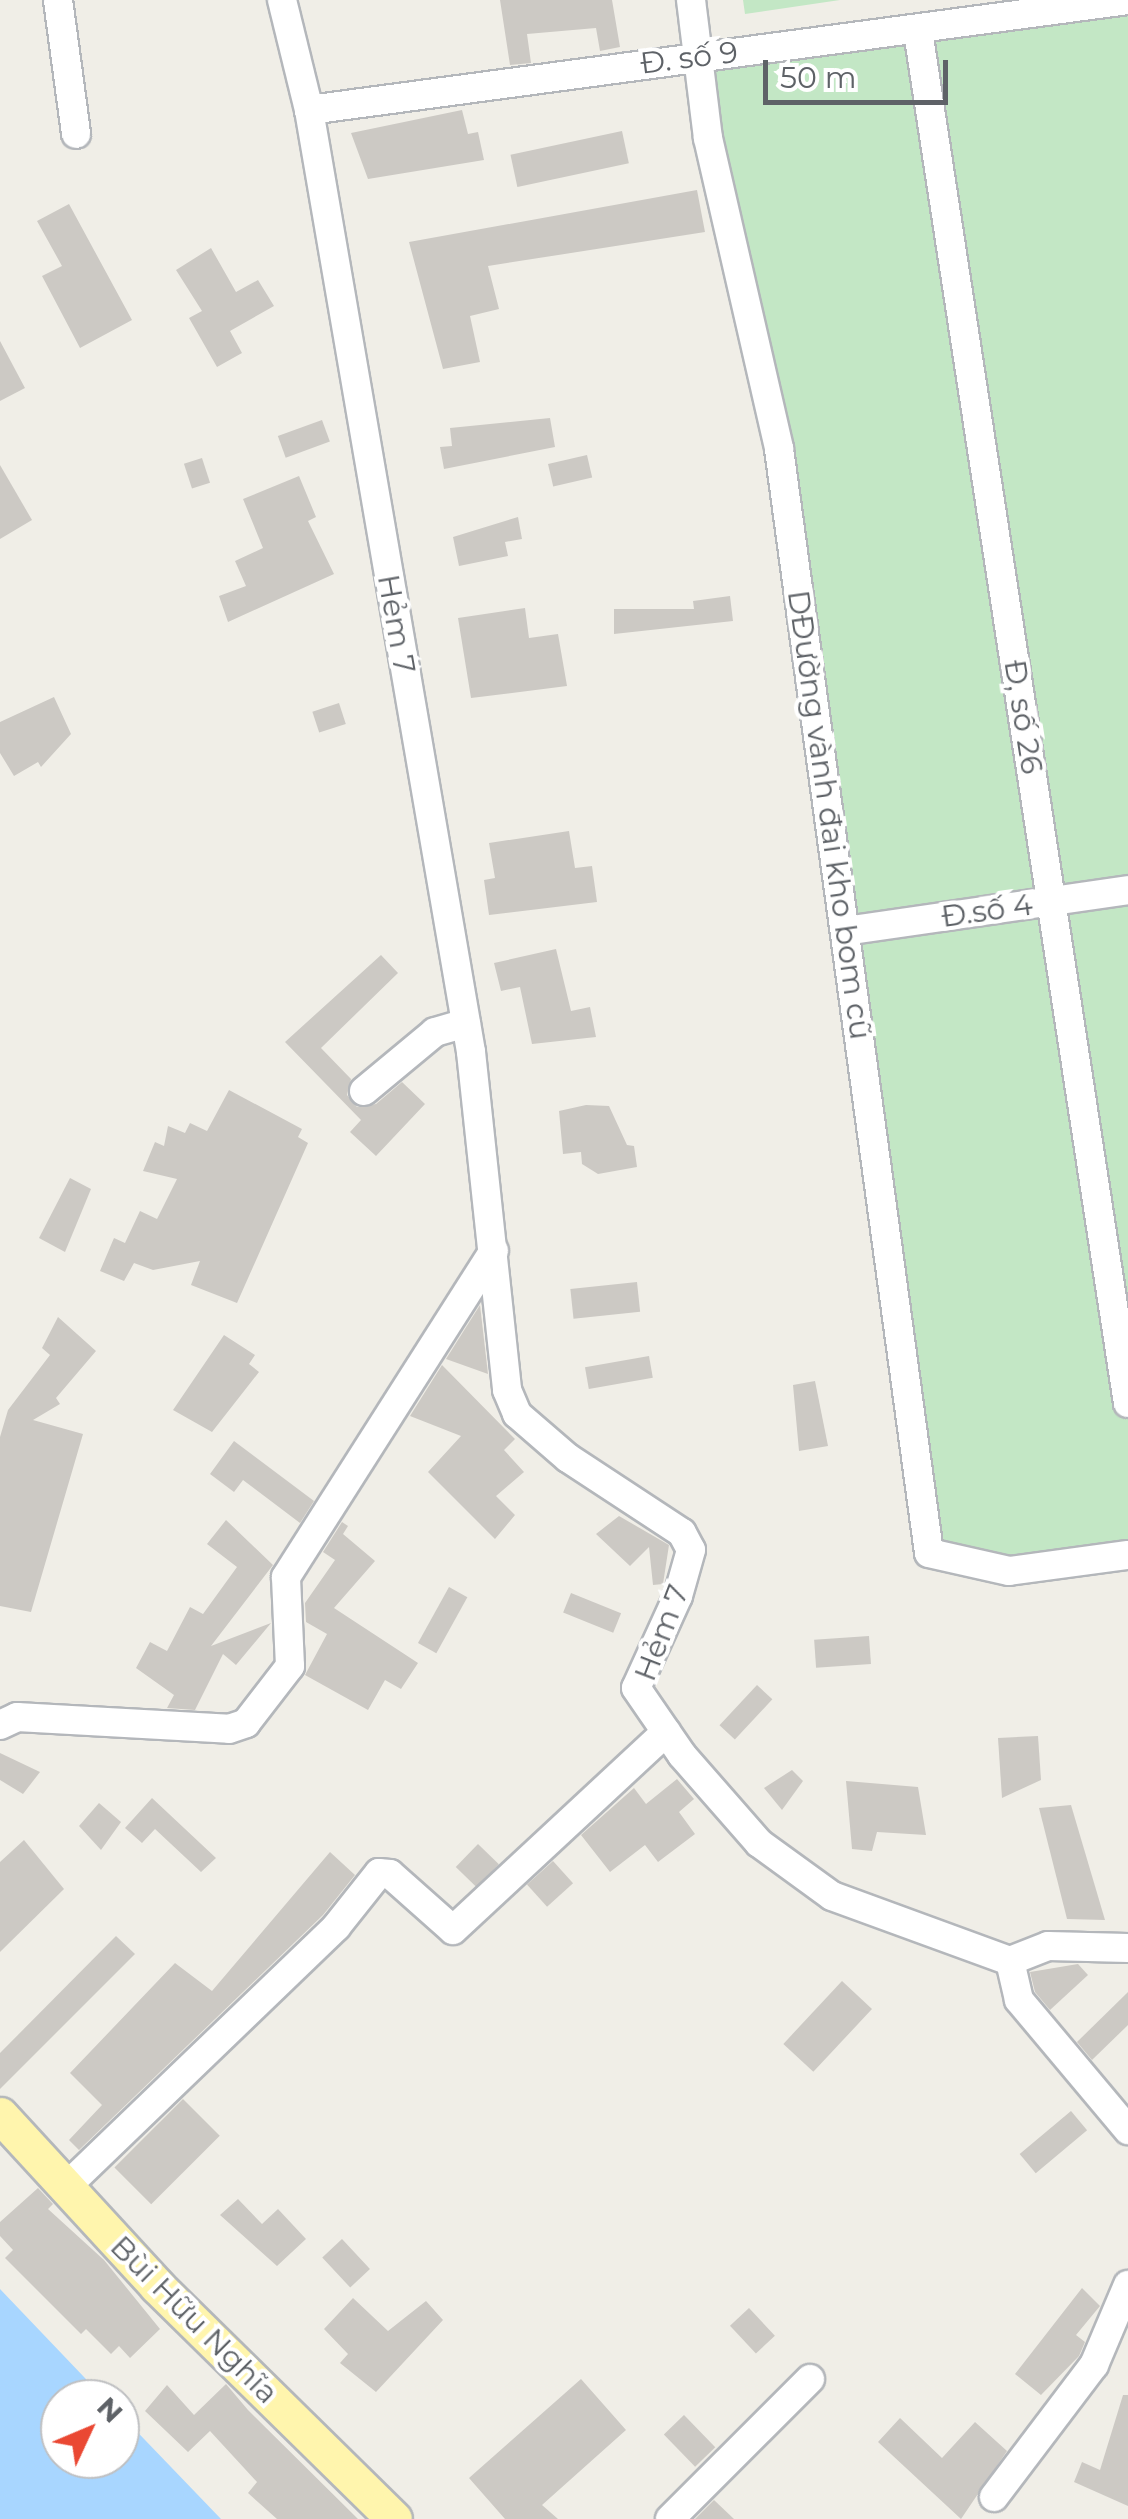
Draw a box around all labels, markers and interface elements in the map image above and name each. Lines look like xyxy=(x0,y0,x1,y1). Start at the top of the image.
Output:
street label: Đ. số 9 xyxy=(638,34,740,82)
scale bar xyxy=(768,40,953,102)
text: 50 m xyxy=(780,59,857,96)
street label: Hẻm 7 xyxy=(370,572,422,676)
street label: DĐường vành đai kho bom cũ xyxy=(780,588,878,1042)
street label: Đ, số 26 xyxy=(996,657,1050,777)
street label: Đ.số 4 xyxy=(939,887,1035,935)
street label: Hẻm 7 xyxy=(627,1580,697,1686)
street label: Bùi Hữu Nghĩa xyxy=(103,2229,285,2411)
north arrow xyxy=(40,2379,140,2479)

